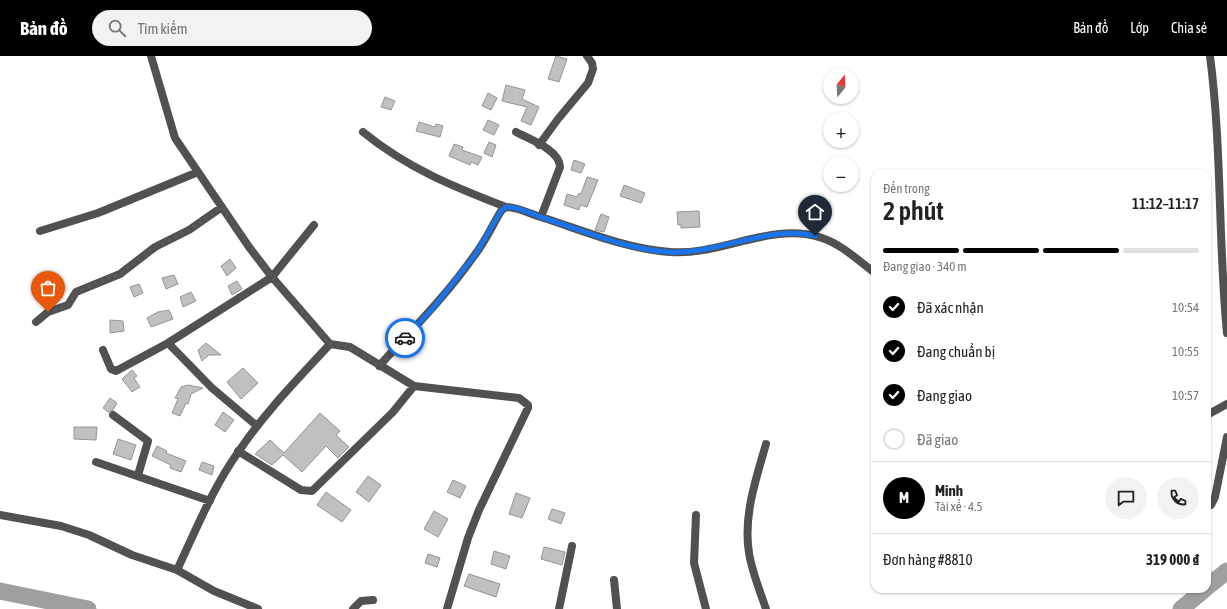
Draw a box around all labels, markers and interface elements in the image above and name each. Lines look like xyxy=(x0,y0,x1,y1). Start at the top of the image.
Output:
search box xyxy=(92,10,372,46)
text: Bản đồ xyxy=(20,17,68,39)
icon: search xyxy=(106,17,128,39)
text: Tìm kiếm xyxy=(138,20,188,37)
text: Bản đồ xyxy=(1073,20,1108,36)
text: Lớp xyxy=(1130,20,1149,36)
text: Chia sẻ xyxy=(1171,20,1207,36)
north arrow xyxy=(823,68,859,104)
map controls xyxy=(823,68,859,192)
button: + xyxy=(823,112,859,148)
button: − xyxy=(823,156,859,192)
text: Đến trong xyxy=(883,181,930,196)
pin xyxy=(798,195,832,236)
text: 11:12–11:17 xyxy=(1132,195,1199,212)
text: 2 phút xyxy=(883,196,944,226)
icon: home xyxy=(804,201,826,223)
text: Đang giao · 340 m xyxy=(883,259,967,274)
pin xyxy=(31,271,65,312)
icon: bag xyxy=(37,277,59,299)
icon: check xyxy=(883,296,905,318)
text: Đã xác nhận xyxy=(917,299,984,316)
text: 10:54 xyxy=(1172,300,1199,315)
courier xyxy=(385,318,425,358)
icon: car xyxy=(394,327,416,349)
icon: check xyxy=(883,340,905,362)
text: Đang chuẩn bị xyxy=(917,343,995,360)
text: 10:55 xyxy=(1172,344,1199,359)
icon: check xyxy=(883,384,905,406)
text: Đang giao xyxy=(917,387,972,404)
text: 10:57 xyxy=(1172,388,1199,403)
text: Đã giao xyxy=(917,431,958,448)
button: chat xyxy=(1105,477,1147,519)
button: phone xyxy=(1157,477,1199,519)
text: Minh xyxy=(935,482,963,499)
text: M xyxy=(899,489,909,506)
text: Tài xế · 4.5 xyxy=(935,499,983,514)
text: Đơn hàng #8810 xyxy=(883,551,973,568)
text: 319 000 ₫ xyxy=(1146,551,1199,568)

